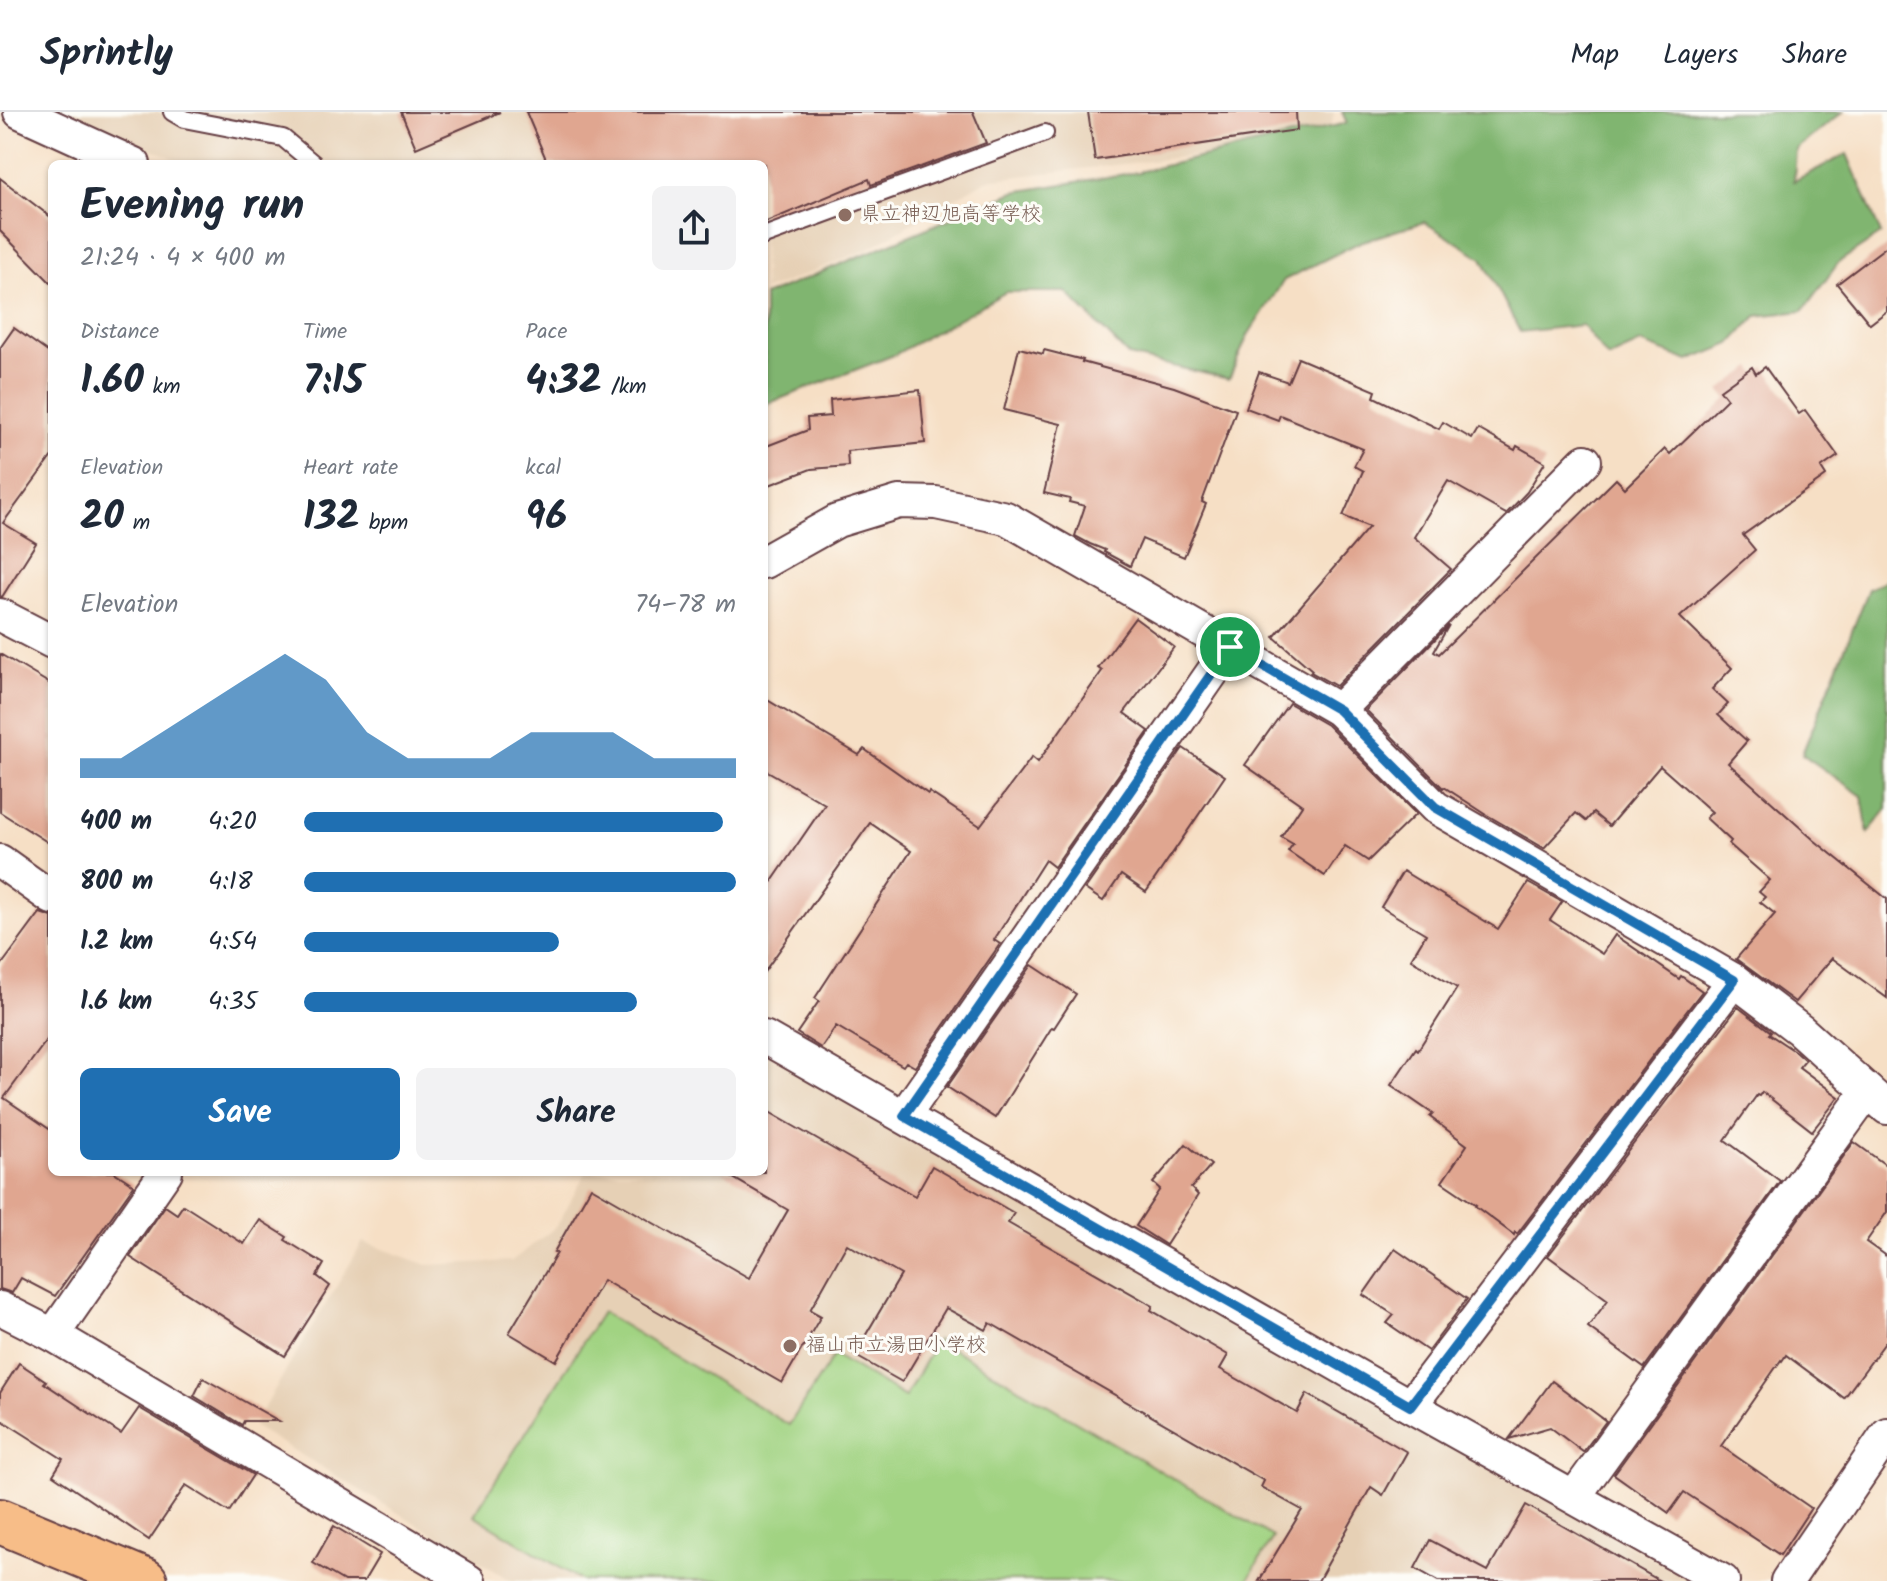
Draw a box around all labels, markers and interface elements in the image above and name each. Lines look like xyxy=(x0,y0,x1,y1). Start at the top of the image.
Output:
text: Sprintly xyxy=(40,25,173,85)
text: Map xyxy=(1570,33,1619,78)
text: Layers xyxy=(1663,33,1738,78)
text: Share xyxy=(1782,33,1847,78)
text: Evening run xyxy=(80,172,304,242)
button: share xyxy=(652,186,736,270)
place label: 県立神辺旭高等学校 xyxy=(861,199,1041,231)
marker: 県立神辺旭高等学校 xyxy=(836,206,854,224)
text: 21:24 · 4 × 400 m xyxy=(80,237,285,279)
text: Distance xyxy=(80,315,159,350)
text: Time xyxy=(303,315,347,350)
text: Pace xyxy=(525,315,567,350)
text: 1.60 xyxy=(80,350,144,414)
text: 7:15 xyxy=(303,350,364,414)
text: 4:32 xyxy=(525,350,602,414)
text: km xyxy=(144,370,180,405)
text: /km xyxy=(602,370,647,405)
text: Elevation xyxy=(80,451,163,486)
text: Heart rate xyxy=(303,451,398,486)
text: kcal xyxy=(525,451,561,486)
text: 20 xyxy=(80,486,124,550)
text: 132 xyxy=(303,486,360,550)
text: 96 xyxy=(525,486,567,550)
text: m xyxy=(124,506,150,541)
text: bpm xyxy=(360,506,408,541)
text: Elevation xyxy=(80,584,178,626)
text: 74–78 m xyxy=(635,584,736,626)
pin xyxy=(1196,613,1264,681)
icon: arrive xyxy=(1208,625,1252,669)
text: 400 m xyxy=(80,801,152,843)
text: 4:20 xyxy=(208,801,257,843)
text: 800 m xyxy=(80,861,153,903)
text: 4:18 xyxy=(208,861,253,903)
text: 1.2 km xyxy=(80,921,153,963)
text: 4:54 xyxy=(208,921,257,963)
text: 1.6 km xyxy=(80,981,152,1023)
text: 4:35 xyxy=(208,981,258,1023)
button: Save xyxy=(80,1068,400,1160)
button: Share xyxy=(416,1068,736,1160)
place label: 福山市立湯田小学校 xyxy=(806,1330,986,1362)
marker: 福山市立湯田小学校 xyxy=(781,1337,799,1355)

